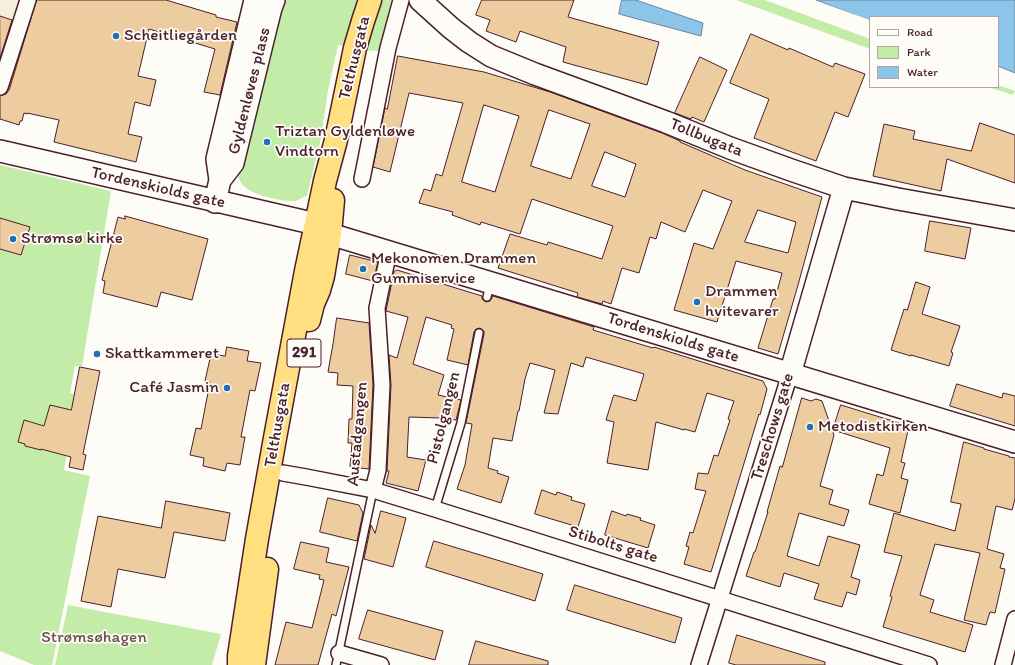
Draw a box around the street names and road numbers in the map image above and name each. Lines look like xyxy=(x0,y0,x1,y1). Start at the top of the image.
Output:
street label: Telthusgata xyxy=(335,14,375,102)
street label: Gyldenløves plass xyxy=(224,25,276,157)
street label: Tollbugata xyxy=(666,114,746,162)
street label: Tordenskiolds gate xyxy=(89,163,227,213)
street label: Tordenskiolds gate xyxy=(605,308,741,368)
road number: 291 xyxy=(287,339,321,367)
street label: Pistolgangen xyxy=(423,370,465,466)
street label: Treschows gate xyxy=(747,371,799,483)
street label: Telthusgata xyxy=(261,381,295,469)
street label: Austadgangen xyxy=(343,381,373,487)
street label: Stibolts gate xyxy=(566,522,660,568)

